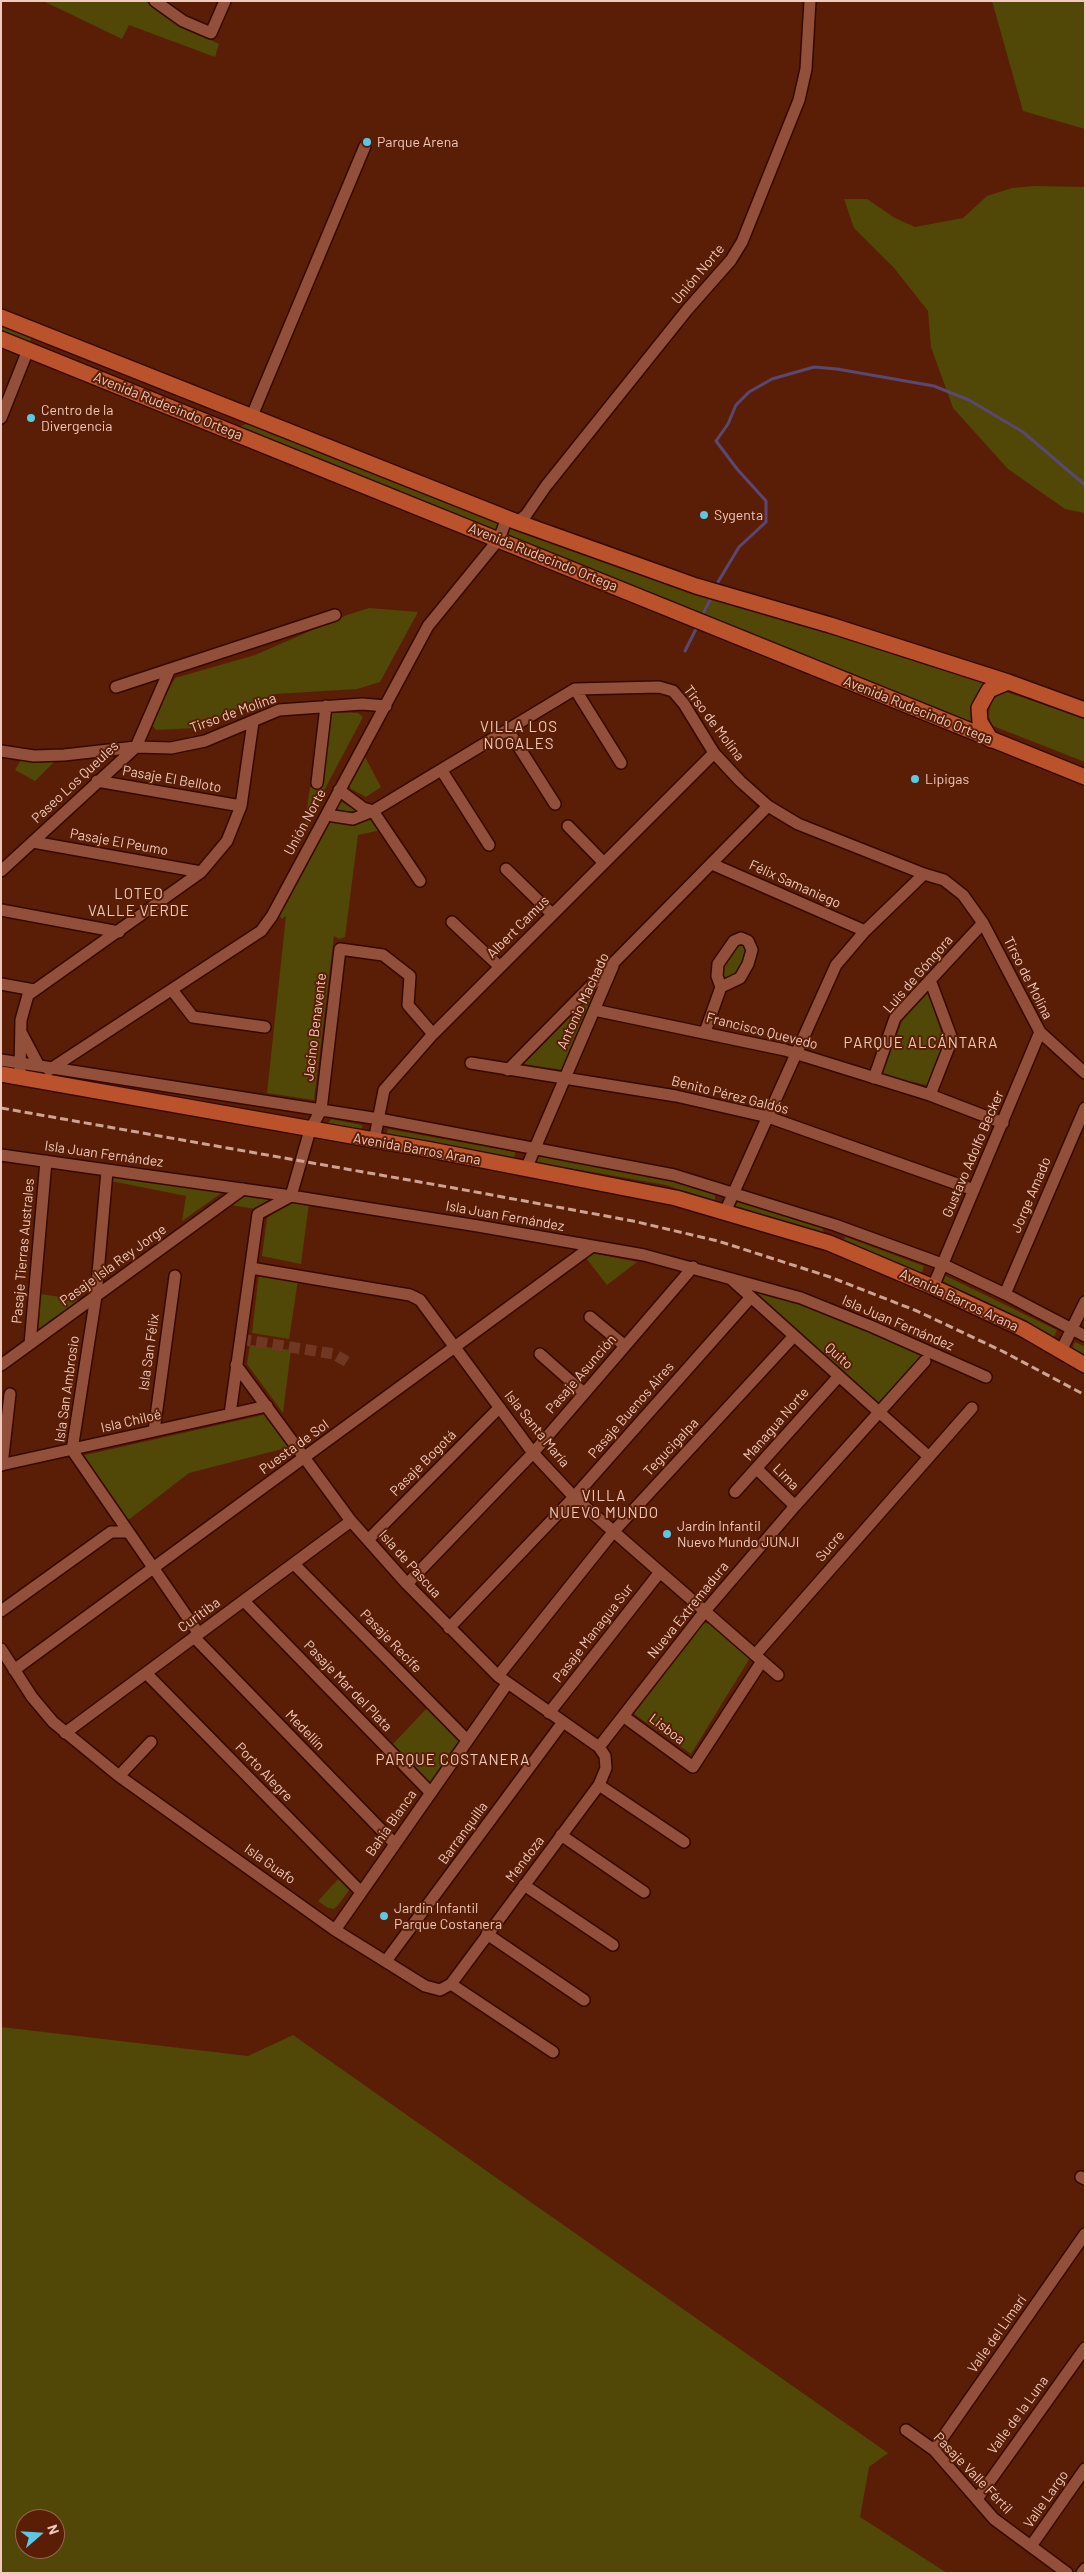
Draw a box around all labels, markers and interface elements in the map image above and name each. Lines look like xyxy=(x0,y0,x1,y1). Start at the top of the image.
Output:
place label: Parque Arena xyxy=(377,134,459,150)
marker: Parque Arena xyxy=(361,136,373,148)
street label: Unión Norte xyxy=(668,241,728,307)
street label: Avenida Rudecindo Ortega xyxy=(91,368,245,444)
place label: Centro de la Divergencia xyxy=(41,402,113,434)
marker: Centro de la Divergencia xyxy=(25,412,37,424)
place label: Sygenta xyxy=(714,507,763,523)
marker: Sygenta xyxy=(698,509,710,521)
street label: Avenida Rudecindo Ortega xyxy=(466,519,620,595)
street label: Avenida Rudecindo Ortega xyxy=(841,672,995,748)
street label: Tirso de Molina xyxy=(680,682,748,764)
street label: Tirso de Molina xyxy=(188,690,278,736)
district label: VILLA LOS NOGALES xyxy=(479,718,559,753)
street label: Paseo Los Queules xyxy=(28,737,122,827)
street label: Pasaje El Belloto xyxy=(121,762,223,796)
place label: Lipigas xyxy=(925,771,969,787)
marker: Lipigas xyxy=(909,773,921,785)
street label: Unión Norte xyxy=(281,786,329,858)
street label: Pasaje El Peumo xyxy=(69,825,169,859)
street label: Félix Samaniego xyxy=(746,856,844,912)
district label: LOTEO VALLE VERDE xyxy=(87,885,191,920)
street label: Albert Camus xyxy=(483,892,553,962)
street label: Luis de Góngora xyxy=(880,932,956,1016)
street label: Tirso de Molina xyxy=(1000,934,1056,1022)
street label: Antonio Machado xyxy=(553,950,613,1052)
street label: Jacino Benavente xyxy=(300,972,330,1082)
street label: Francisco Quevedo xyxy=(704,1009,820,1053)
district label: PARQUE ALCÁNTARA xyxy=(842,1034,1000,1052)
street label: Benito Pérez Galdós xyxy=(670,1072,790,1118)
street label: Gustavo Adolfo Becker xyxy=(939,1088,1007,1220)
street label: Avenida Barros Arana xyxy=(352,1130,482,1168)
street label: Isla Juan Fernández xyxy=(43,1137,165,1171)
street label: Jorge Amado xyxy=(1007,1154,1055,1236)
street label: Pasaje Tierras Australes xyxy=(8,1178,38,1324)
street label: Isla Juan Fernández xyxy=(444,1197,566,1235)
street label: Pasaje Isla Rey Jorge xyxy=(57,1221,169,1309)
street label: Avenida Barros Arana xyxy=(897,1265,1021,1335)
street label: Isla Juan Fernández xyxy=(839,1292,957,1354)
street label: Isla San Félix xyxy=(135,1312,163,1392)
street label: Pasaje Asunción xyxy=(542,1331,620,1417)
street label: Isla San Ambrosio xyxy=(51,1335,83,1443)
street label: Quito xyxy=(822,1339,856,1373)
street label: Pasaje Buenos Aires xyxy=(585,1358,677,1462)
street label: Managua Norte xyxy=(740,1384,812,1464)
street label: Isla Santa María xyxy=(501,1387,573,1471)
street label: Isla Chiloé xyxy=(99,1406,163,1436)
street label: Tegucigalpa xyxy=(640,1415,702,1479)
street label: Puesta de Sol xyxy=(256,1416,332,1478)
street label: Pasaje Bogotá xyxy=(386,1426,460,1500)
street label: Lima xyxy=(769,1460,803,1494)
district label: VILLA NUEVO MUNDO xyxy=(548,1487,660,1522)
place label: Jardín Infantil Nuevo Mundo JUNJI xyxy=(677,1518,799,1550)
street label: Isla de Pascua xyxy=(375,1527,445,1601)
street label: Sucre xyxy=(812,1527,848,1565)
marker: Jardín Infantil Nuevo Mundo JUNJI xyxy=(661,1528,673,1540)
street label: Nueva Extremadura xyxy=(644,1558,732,1662)
street label: Pasaje Managua Sur xyxy=(549,1580,637,1686)
street label: Curitiba xyxy=(175,1594,223,1636)
street label: Pasaje Recife xyxy=(357,1606,425,1676)
street label: Pasaje Mar del Plata xyxy=(300,1637,396,1735)
street label: Medellín xyxy=(282,1706,328,1754)
street label: Lisboa xyxy=(646,1710,688,1748)
street label: Porto Alegre xyxy=(232,1739,296,1805)
district label: PARQUE COSTANERA xyxy=(374,1751,532,1769)
street label: Bahía Blanca xyxy=(362,1787,420,1859)
street label: Barranquilla xyxy=(435,1798,491,1868)
street label: Mendoza xyxy=(502,1833,548,1885)
street label: Isla Guafo xyxy=(241,1840,299,1888)
place label: Jardin Infantil Parque Costanera xyxy=(394,1900,502,1932)
marker: Jardin Infantil Parque Costanera xyxy=(378,1910,390,1922)
street label: Valle del Limarí xyxy=(964,2292,1030,2376)
street label: Valle de la Luna xyxy=(984,2373,1052,2457)
street label: Pasaje Valle Fértil xyxy=(930,2429,1016,2517)
street label: Valle Largo xyxy=(1020,2467,1072,2531)
north arrow xyxy=(15,2509,65,2559)
text: N xyxy=(44,2522,63,2536)

